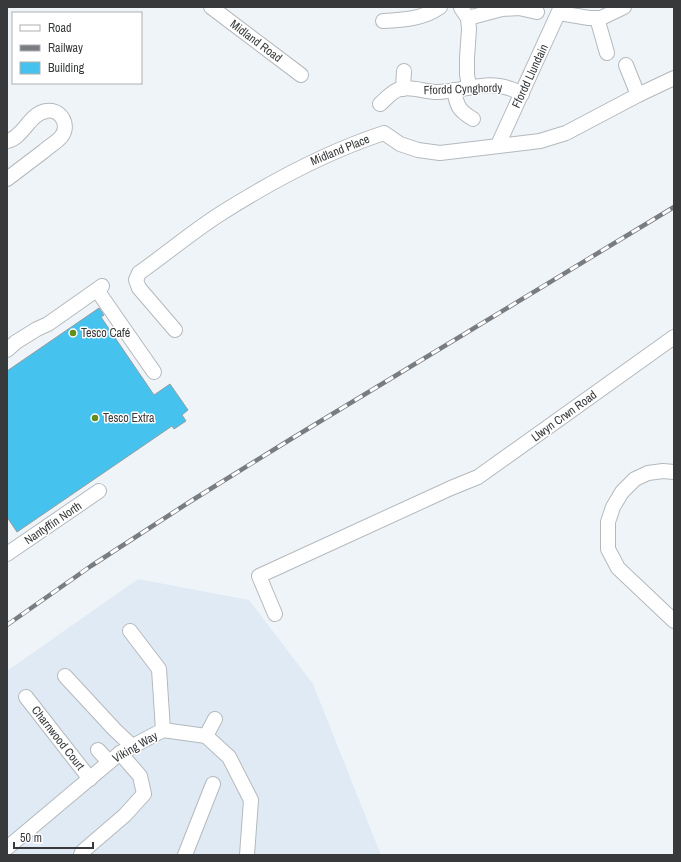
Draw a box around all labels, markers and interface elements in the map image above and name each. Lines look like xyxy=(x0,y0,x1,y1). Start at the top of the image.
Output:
legend xyxy=(12,12,142,84)
street label: Midland Road xyxy=(227,16,285,66)
text: Road xyxy=(48,20,72,36)
text: Railway xyxy=(48,40,83,56)
street label: Ffordd Llundain xyxy=(508,41,552,111)
text: Building xyxy=(48,60,85,76)
street label: Ffordd Cynghordy xyxy=(423,80,503,98)
street label: Midland Place xyxy=(308,131,372,169)
place label: Tesco Café xyxy=(81,325,130,341)
marker: Tesco Café xyxy=(68,328,78,338)
street label: Llwyn Crwn Road xyxy=(528,387,600,445)
place label: Tesco Extra xyxy=(103,410,155,426)
marker: Tesco Extra xyxy=(90,413,100,423)
street label: Nantyffin North xyxy=(21,498,85,548)
street label: Charnwood Court xyxy=(28,703,88,774)
street label: Viking Way xyxy=(109,728,161,766)
scale bar xyxy=(14,824,93,850)
text: 50 m xyxy=(20,830,42,846)

